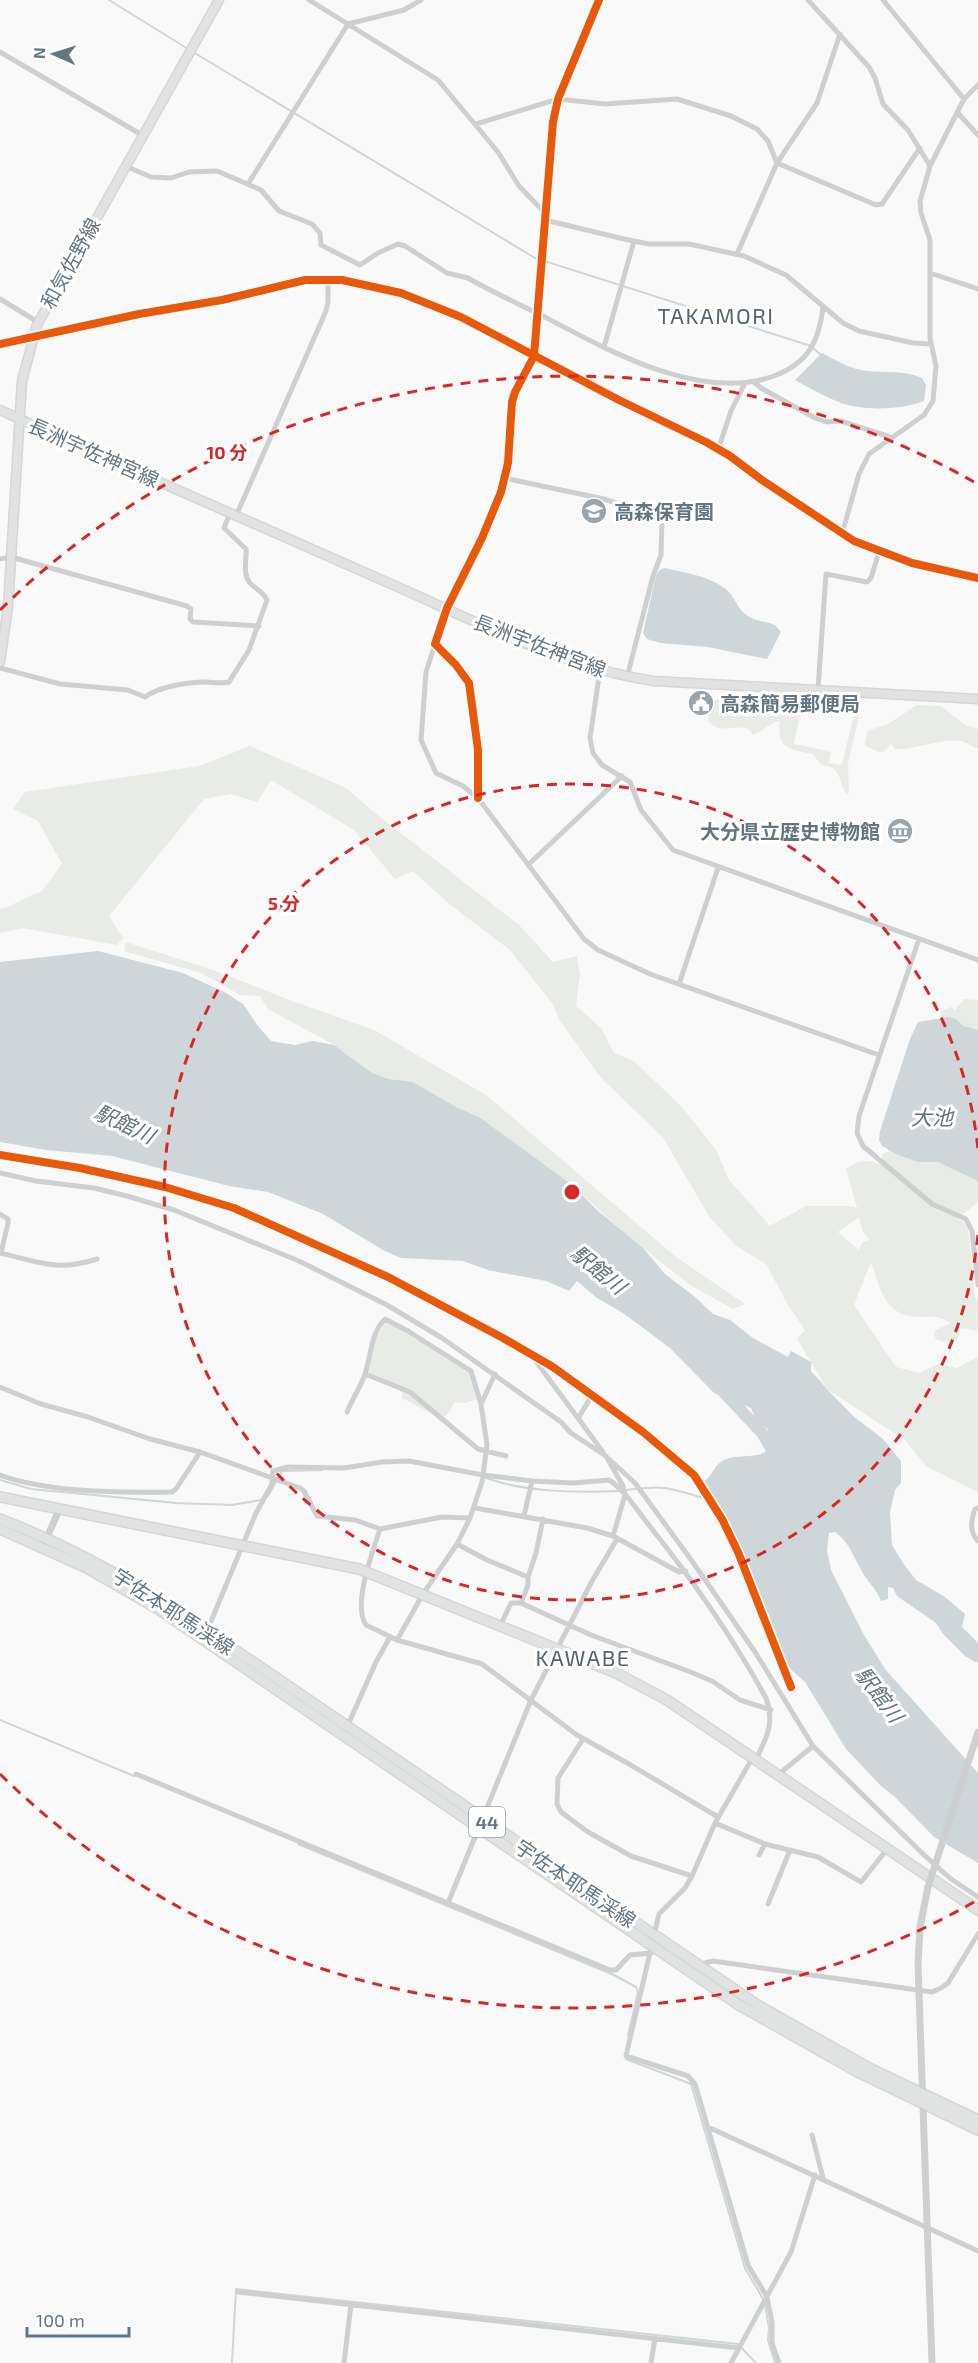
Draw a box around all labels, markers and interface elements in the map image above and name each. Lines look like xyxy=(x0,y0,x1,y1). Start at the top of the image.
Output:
north arrow xyxy=(24,24,84,84)
text: N xyxy=(29,47,48,59)
street label: 和気佐野線 xyxy=(35,213,105,313)
district label: TAKAMORI xyxy=(657,302,775,328)
street label: 長洲宇佐神宮線 xyxy=(25,413,163,491)
text: 10 分 xyxy=(206,441,248,463)
school or university icon: 高森保育園 xyxy=(579,496,609,526)
place label: 高森保育園 xyxy=(614,499,714,523)
street label: 長洲宇佐神宮線 xyxy=(470,609,610,681)
public building icon: 高森簡易郵便局 xyxy=(686,688,716,718)
place label: 高森簡易郵便局 xyxy=(720,691,860,715)
museum icon: 大分県立歴史博物館 xyxy=(885,816,915,846)
place label: 大分県立歴史博物館 xyxy=(700,819,880,843)
text: 5 分 xyxy=(268,892,300,914)
water label: 駅館川 xyxy=(91,1098,161,1148)
water label: 大池 xyxy=(911,1104,955,1129)
centre of rings xyxy=(562,1182,582,1202)
water label: 駅館川 xyxy=(567,1239,633,1300)
street label: 宇佐本耶馬渓線 xyxy=(109,1563,239,1659)
district label: KAWABE xyxy=(535,1644,631,1670)
water label: 駅館川 xyxy=(851,1661,910,1728)
road number: 44 xyxy=(469,1807,505,1837)
street label: 宇佐本耶馬渓線 xyxy=(511,1834,641,1932)
scale bar xyxy=(27,2300,129,2338)
text: 100 m xyxy=(36,2309,85,2331)

